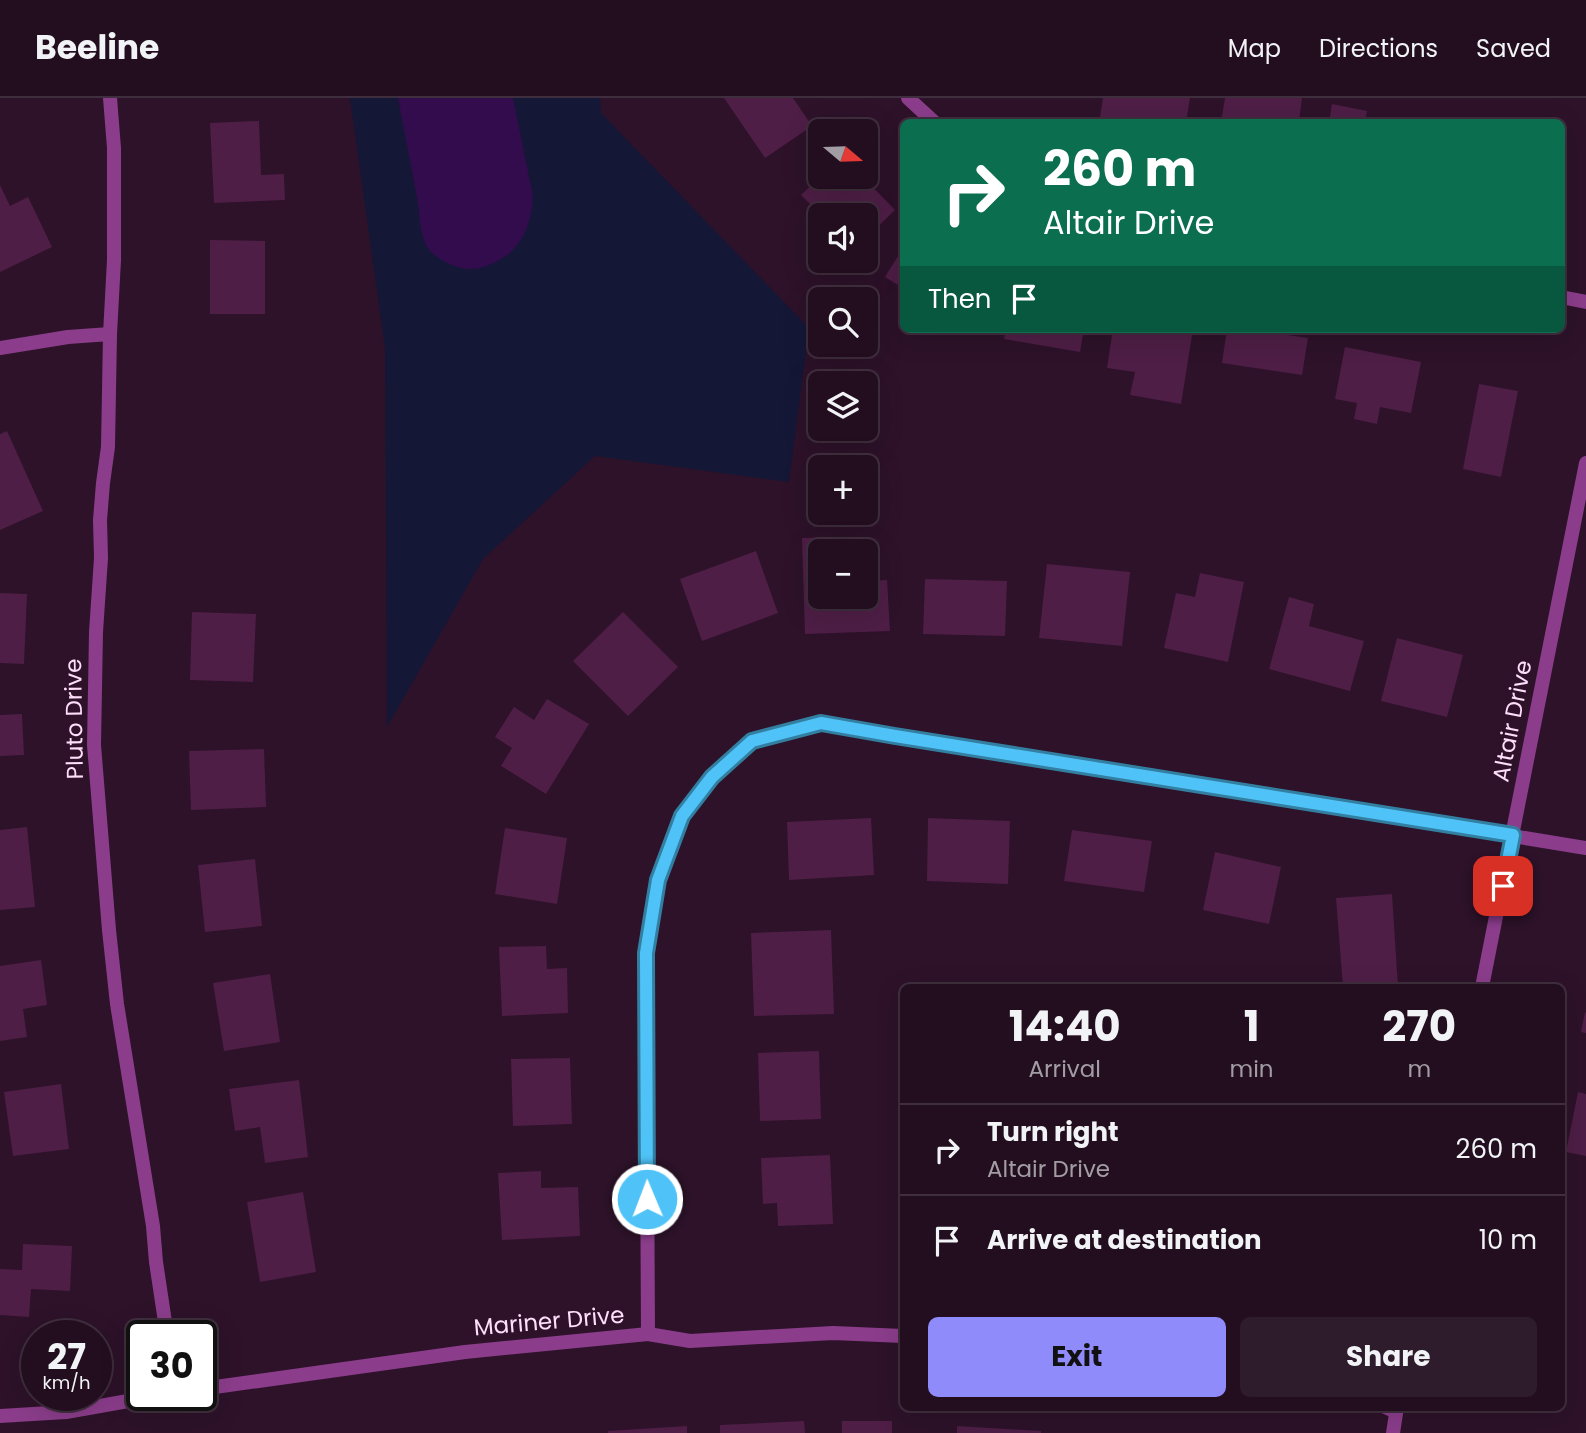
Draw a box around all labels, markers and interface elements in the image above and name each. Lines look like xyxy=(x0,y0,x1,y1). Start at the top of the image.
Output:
text: Beeline xyxy=(35,24,159,71)
text: Map xyxy=(1228,32,1281,65)
text: Directions xyxy=(1319,32,1438,65)
text: Saved xyxy=(1476,32,1551,65)
north arrow xyxy=(808,119,878,189)
map controls xyxy=(808,119,878,609)
text: 260 m xyxy=(1043,135,1196,203)
icon: right xyxy=(928,147,1019,238)
text: Altair Drive xyxy=(1043,200,1214,245)
button: sound xyxy=(808,203,878,273)
icon: arrive xyxy=(1005,280,1043,318)
text: Then xyxy=(928,281,991,317)
button: search xyxy=(808,287,878,357)
button: layers xyxy=(808,371,878,441)
button: + xyxy=(808,455,878,525)
button: − xyxy=(808,539,878,609)
street label: Pluto Drive xyxy=(57,658,91,780)
street label: Altair Drive xyxy=(1485,658,1539,784)
pin xyxy=(1473,856,1533,916)
icon: arrive xyxy=(1484,867,1522,905)
text: 14:40 xyxy=(1009,997,1121,1056)
text: 1 xyxy=(1244,997,1259,1056)
text: 270 xyxy=(1382,997,1456,1056)
text: Arrival xyxy=(1029,1053,1101,1085)
text: min xyxy=(1230,1053,1274,1085)
text: m xyxy=(1407,1053,1431,1085)
text: Turn right xyxy=(987,1114,1119,1150)
icon: right xyxy=(928,1131,966,1169)
text: 260 m xyxy=(1455,1131,1537,1167)
text: Altair Drive xyxy=(987,1153,1110,1185)
position arrow xyxy=(610,1162,684,1236)
icon: arrive xyxy=(928,1222,966,1260)
text: Arrive at destination xyxy=(987,1222,1262,1258)
text: 10 m xyxy=(1479,1222,1537,1258)
street label: Mariner Drive xyxy=(472,1298,626,1344)
button: Exit xyxy=(928,1317,1226,1397)
button: Share xyxy=(1240,1317,1537,1397)
speed limit sign: 30 xyxy=(126,1320,217,1411)
text: 27 xyxy=(47,1332,86,1381)
text: km/h xyxy=(43,1370,90,1395)

